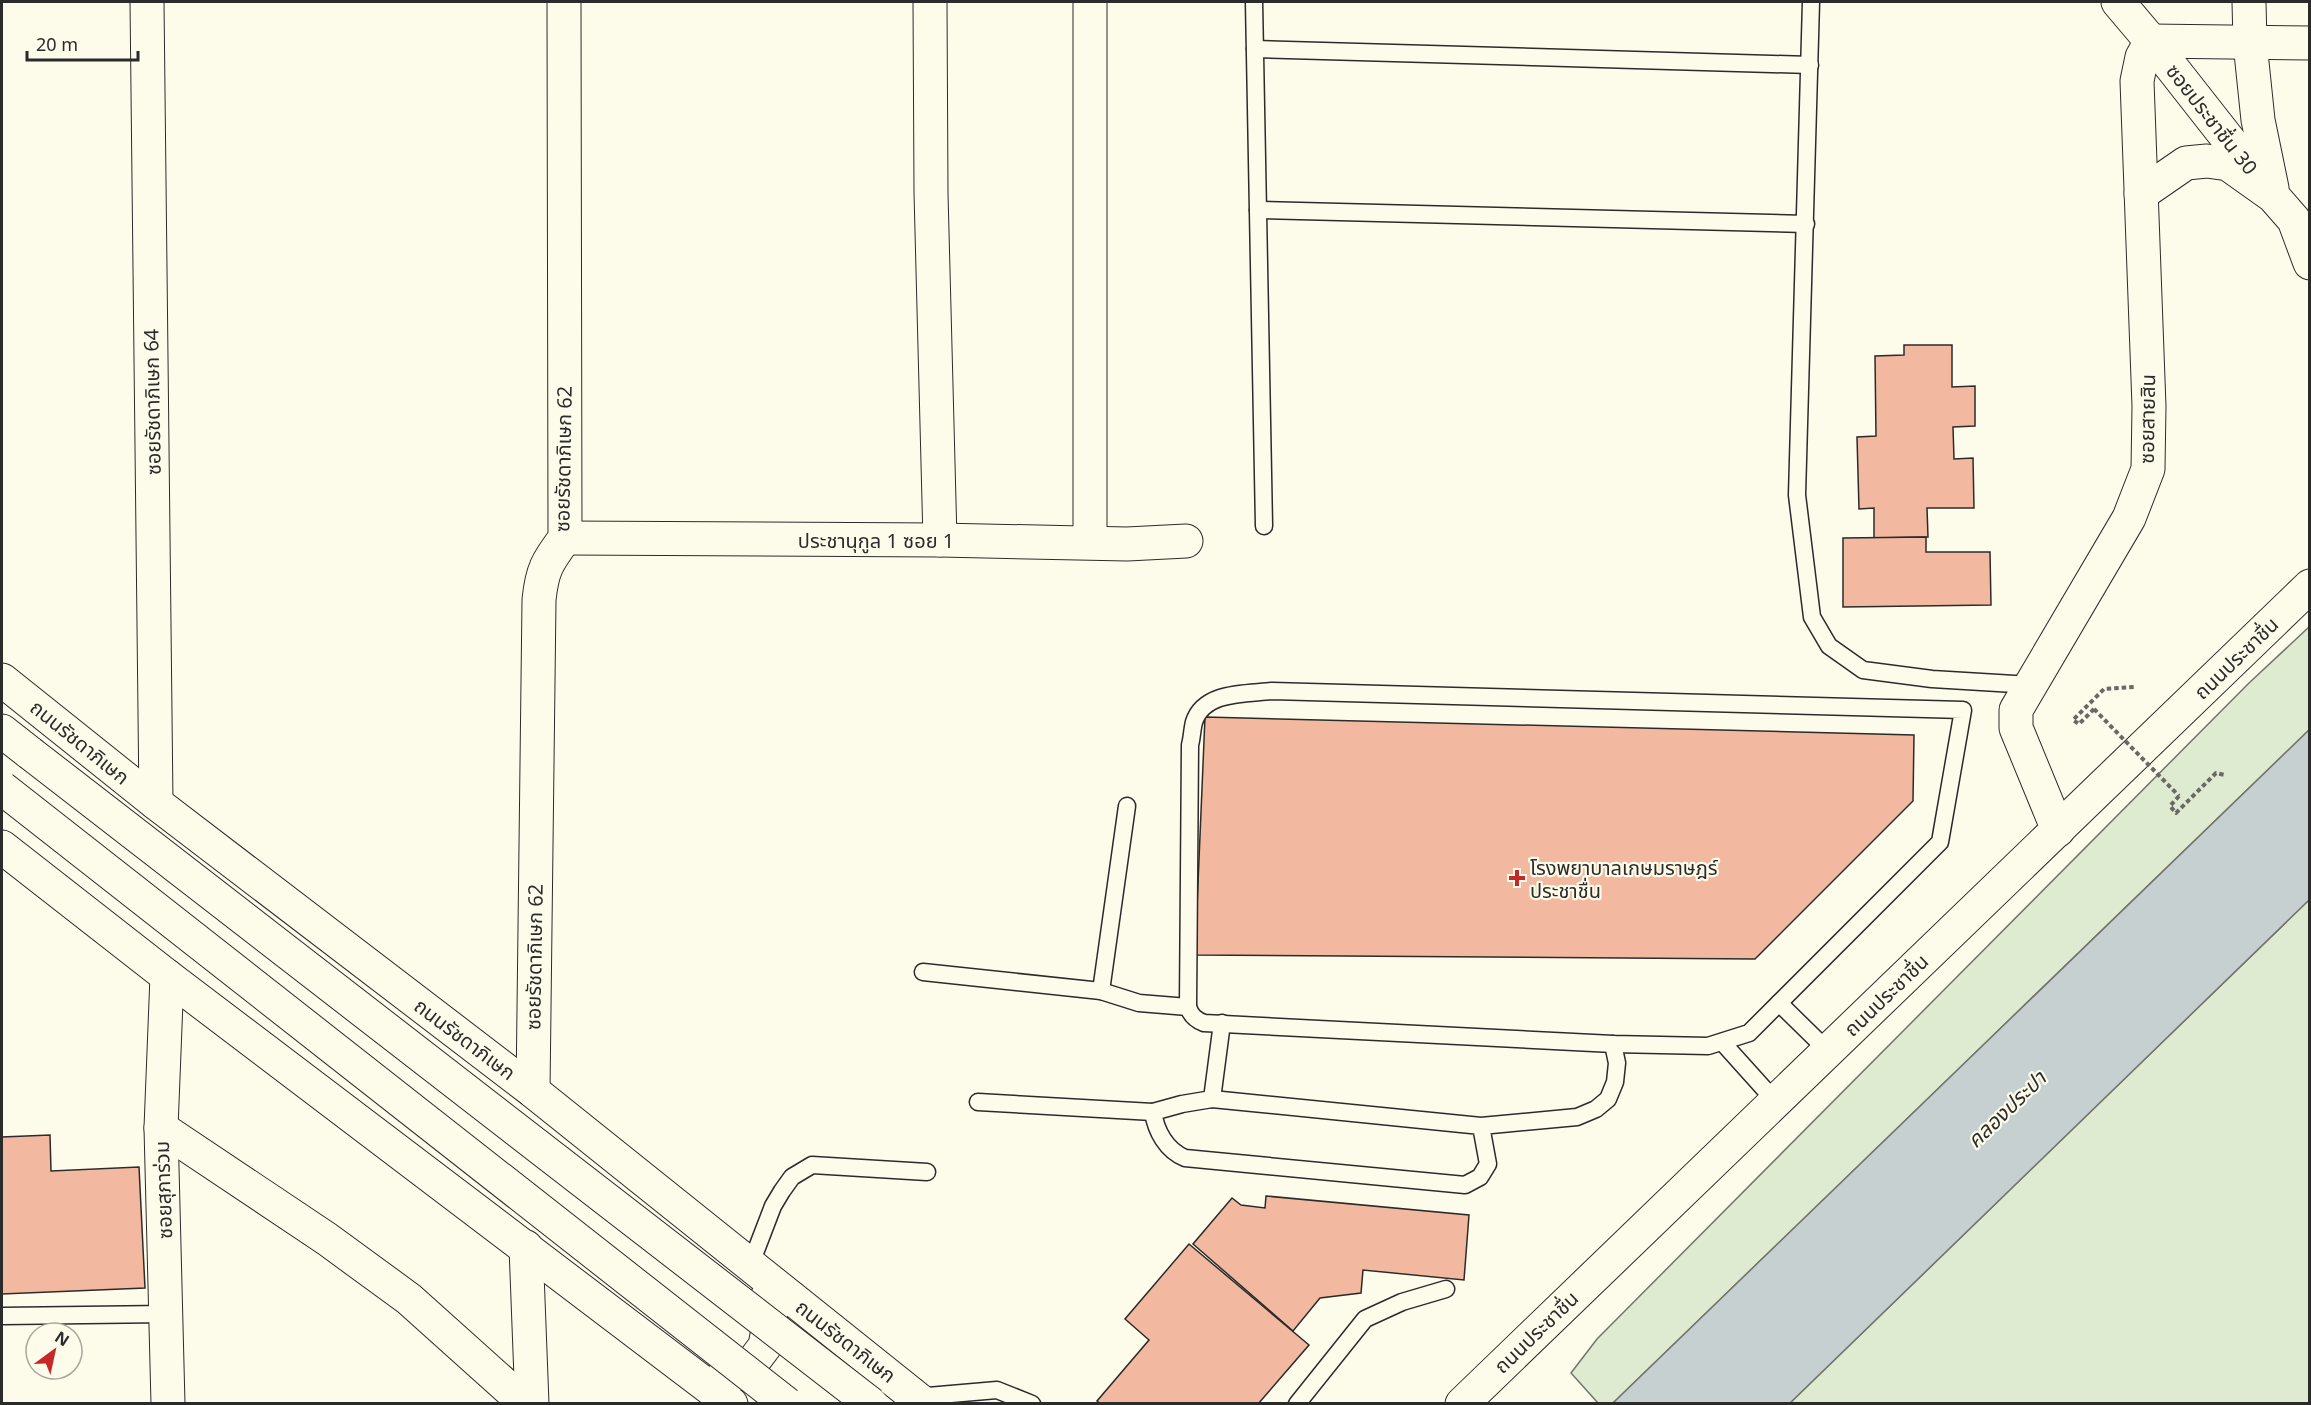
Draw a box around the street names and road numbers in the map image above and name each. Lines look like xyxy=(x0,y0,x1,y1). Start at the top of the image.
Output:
street label: ซอยประชาชื่น 30 xyxy=(2160,58,2264,180)
street label: ซอยรัชดาภิเษก 64 xyxy=(137,328,167,475)
street label: ซอยสายสิน xyxy=(2133,374,2161,464)
street label: ซอยรัชดาภิเษก 62 xyxy=(548,386,578,532)
street label: ประชานุกูล 1 ซอย 1 xyxy=(798,527,954,554)
street label: ถนนประชาชื่น xyxy=(2188,611,2284,705)
street label: ถนนรัชดาภิเษก xyxy=(25,694,135,790)
street label: ซอยรัชดาภิเษก 62 xyxy=(519,884,549,1030)
street label: ถนนประชาชื่น xyxy=(1838,948,1934,1042)
street label: ถนนรัชดาภิเษก xyxy=(409,992,521,1086)
street label: ซอยสุภาร่วม xyxy=(148,1141,178,1239)
street label: ถนนประชาชื่น xyxy=(1488,1285,1584,1379)
street label: ถนนรัชดาภิเษก xyxy=(790,1293,902,1389)

